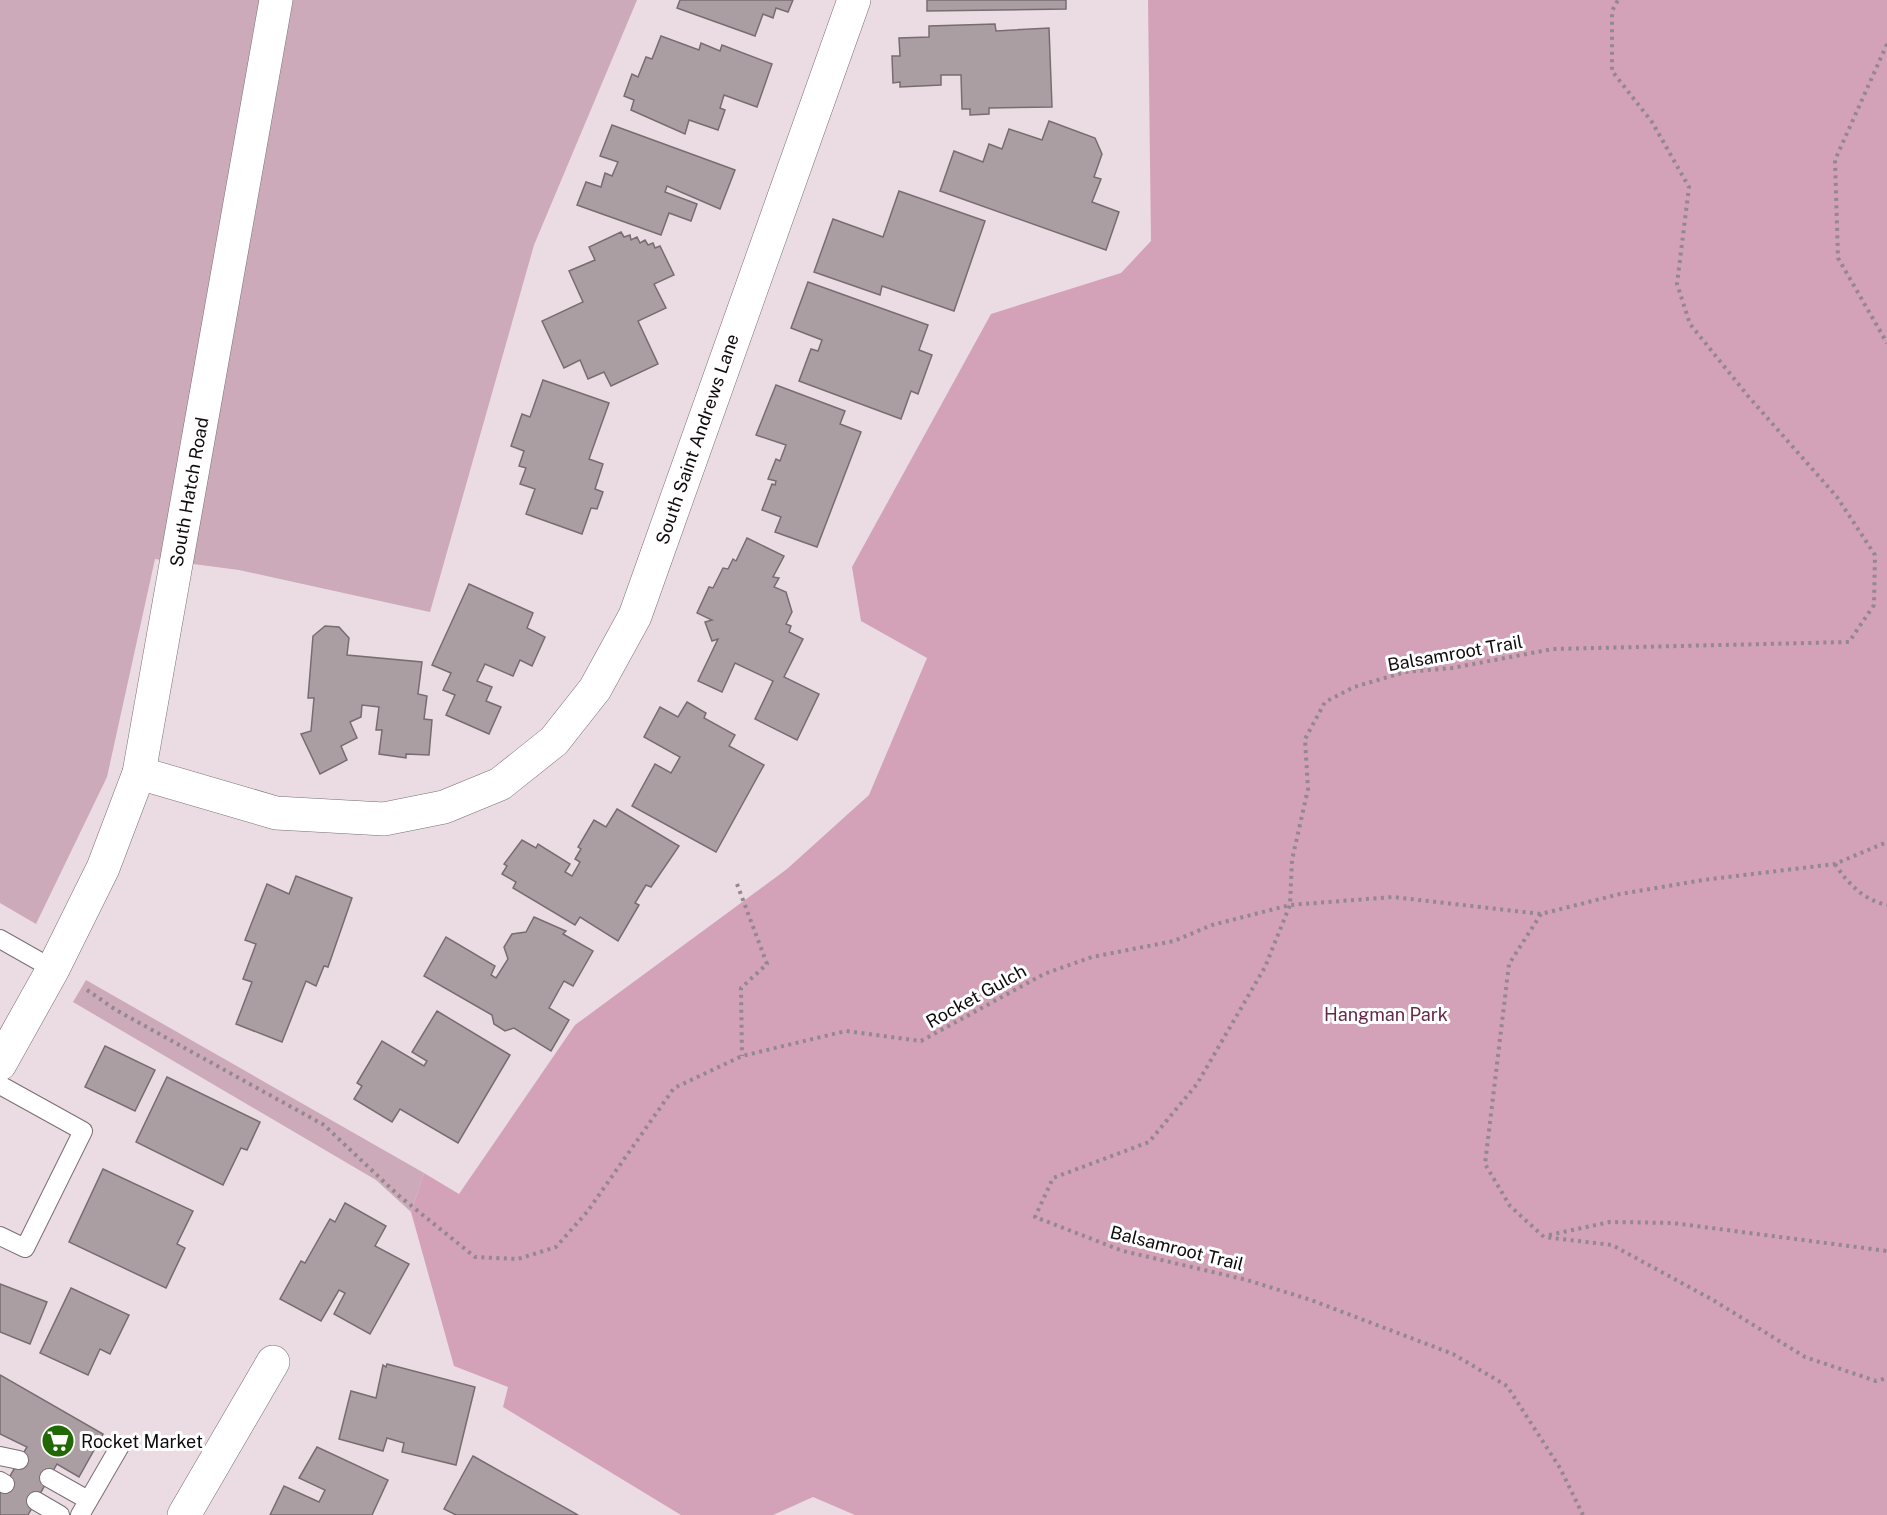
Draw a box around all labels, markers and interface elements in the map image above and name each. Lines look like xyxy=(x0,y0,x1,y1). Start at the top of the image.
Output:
street label: South Saint Andrews Lane xyxy=(651,331,743,547)
street label: South Hatch Road xyxy=(166,416,212,568)
street label: Balsamroot Trail xyxy=(1386,631,1524,675)
street label: Rocket Gulch xyxy=(922,960,1030,1032)
park label: Hangman Park xyxy=(1324,1004,1448,1025)
street label: Balsamroot Trail xyxy=(1108,1221,1246,1275)
supermarket icon: Rocket Market xyxy=(40,1423,76,1459)
place label: Rocket Market xyxy=(81,1431,203,1452)

